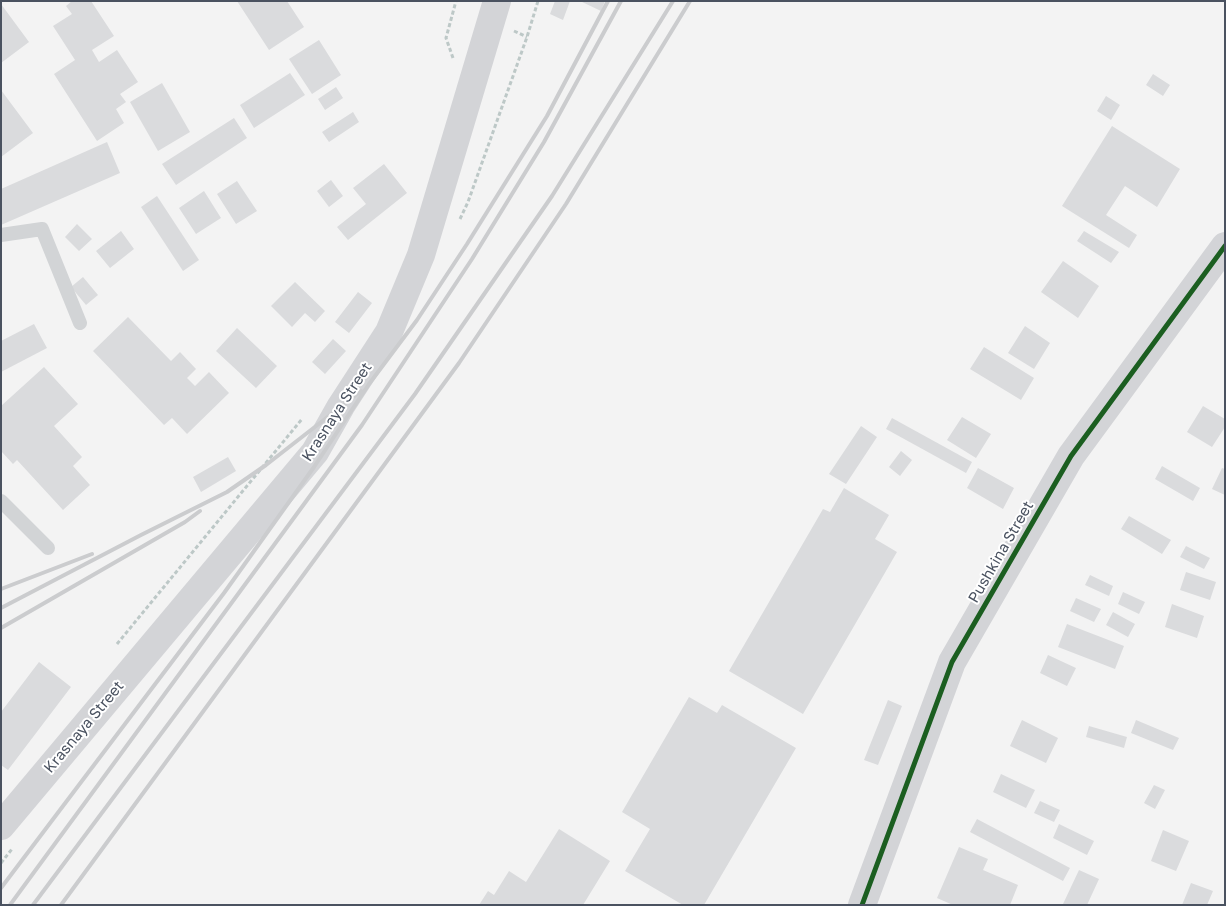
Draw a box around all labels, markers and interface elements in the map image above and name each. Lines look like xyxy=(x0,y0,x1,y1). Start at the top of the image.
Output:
street label: Krasnaya Street xyxy=(298,359,376,465)
street label: Pushkina Street xyxy=(965,498,1037,606)
street label: Krasnaya Street xyxy=(40,677,128,777)

